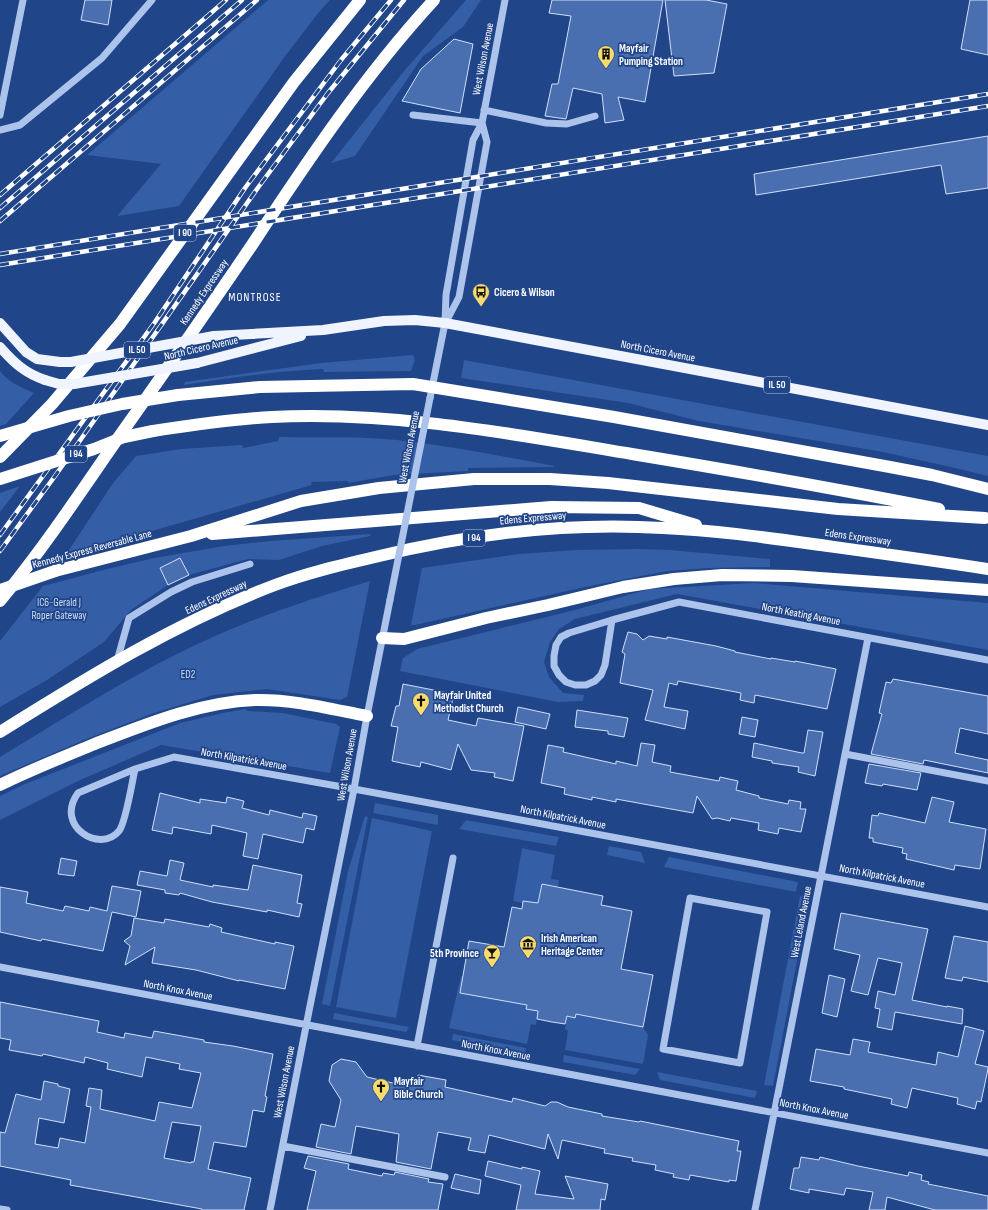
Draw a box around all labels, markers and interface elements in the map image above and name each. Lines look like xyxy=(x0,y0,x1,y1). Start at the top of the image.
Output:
street label: West Wilson Avenue xyxy=(470,22,496,96)
place label: Mayfair Pumping Station xyxy=(619,42,683,68)
building icon: Mayfair Pumping Station xyxy=(596,44,616,69)
road number: I 90 xyxy=(174,225,196,241)
street label: Kennedy Expressway xyxy=(177,256,231,327)
bus stop icon: Cicero & Wilson xyxy=(471,282,491,307)
place label: Cicero & Wilson xyxy=(494,286,555,299)
district label: MONTROSE xyxy=(228,290,282,305)
street label: North Cicero Avenue xyxy=(163,333,239,363)
street label: North Cicero Avenue xyxy=(620,337,696,365)
road number: IL 50 xyxy=(124,342,150,358)
road number: IL 50 xyxy=(764,377,790,393)
street label: West Wilson Avenue xyxy=(396,410,422,484)
road number: I 94 xyxy=(65,446,87,462)
street label: Edens Expressway xyxy=(499,509,568,527)
street label: Edens Expressway xyxy=(824,526,893,548)
street label: Kennedy Express Reversable Lane xyxy=(31,527,153,571)
road number: I 94 xyxy=(463,530,485,546)
street label: Edens Expressway xyxy=(183,577,250,617)
park label: IC6-Gerald J Roper Gateway xyxy=(31,596,87,622)
street label: North Keating Avenue xyxy=(761,600,841,628)
park label: ED2 xyxy=(181,668,196,681)
place label: Mayfair United Methodist Church xyxy=(434,689,504,715)
church icon: Mayfair United Methodist Church xyxy=(411,691,431,716)
street label: West Wilson Avenue xyxy=(334,728,360,802)
street label: North Kilpatrick Avenue xyxy=(200,745,288,773)
street label: North Kilpatrick Avenue xyxy=(519,802,607,832)
street label: North Kilpatrick Avenue xyxy=(838,861,926,891)
street label: West Leland Avenue xyxy=(788,885,814,959)
place label: Irish American Heritage Center xyxy=(541,932,604,958)
museum icon: Irish American Heritage Center xyxy=(518,934,538,959)
bar icon: 5th Province xyxy=(482,943,502,968)
place label: 5th Province xyxy=(430,947,479,960)
street label: North Knox Avenue xyxy=(142,977,214,1003)
street label: North Knox Avenue xyxy=(460,1037,532,1063)
street label: West Wilson Avenue xyxy=(271,1045,297,1119)
place label: Mayfair Bible Church xyxy=(394,1075,443,1101)
church icon: Mayfair Bible Church xyxy=(371,1077,391,1102)
street label: North Knox Avenue xyxy=(778,1096,850,1122)

